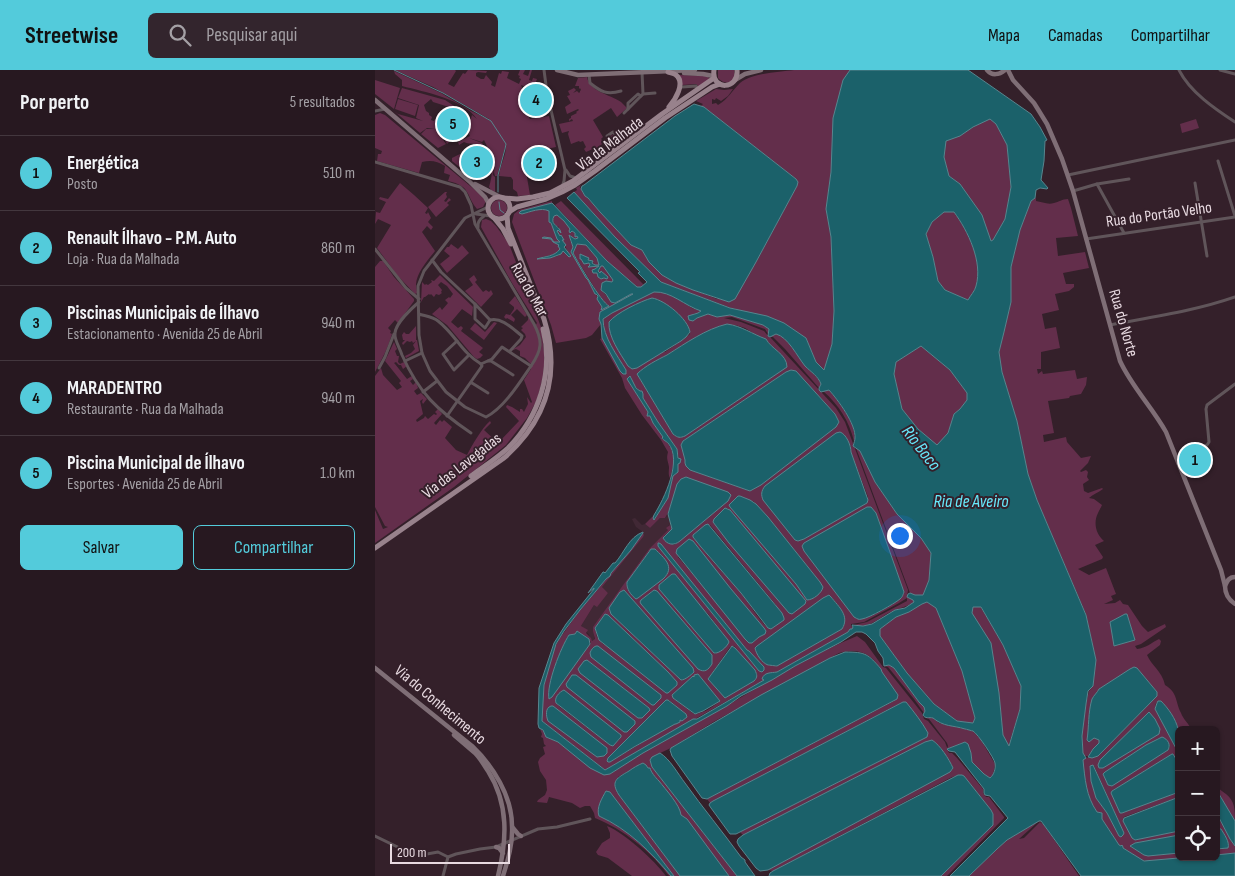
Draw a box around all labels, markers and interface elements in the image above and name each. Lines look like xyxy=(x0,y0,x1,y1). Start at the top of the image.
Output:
search box xyxy=(148,13,498,58)
text: Streetwise xyxy=(25,21,118,50)
icon: search xyxy=(166,21,194,49)
text: Pesquisar aqui xyxy=(206,24,297,47)
text: Mapa xyxy=(988,25,1020,46)
text: Camadas xyxy=(1048,25,1103,46)
text: Compartilhar xyxy=(1131,25,1210,46)
pin: 4 xyxy=(520,81,552,119)
text: Por perto xyxy=(20,90,89,115)
text: 5 resultados xyxy=(290,93,355,112)
pin: 5 xyxy=(437,105,469,143)
street label: Via da Malhada xyxy=(573,113,647,175)
pin: 3 xyxy=(461,143,493,181)
pin: 2 xyxy=(523,144,555,182)
text: Energética xyxy=(67,152,139,175)
text: 1 xyxy=(33,164,39,183)
text: 510 m xyxy=(323,164,355,183)
text: Posto xyxy=(67,175,98,194)
street label: Rua do Portão Velho xyxy=(1105,198,1213,232)
text: Renault Ílhavo - P.M. Auto xyxy=(67,227,237,250)
text: 2 xyxy=(32,239,40,258)
text: 860 m xyxy=(321,239,355,258)
text: Loja · Rua da Malhada xyxy=(67,250,179,269)
street label: Rua do Mar xyxy=(506,260,552,321)
street label: Rua do Norte xyxy=(1104,287,1142,359)
text: Piscinas Municipais de Ílhavo xyxy=(67,302,259,325)
text: 3 xyxy=(32,314,40,333)
text: 940 m xyxy=(321,314,355,333)
text: Estacionamento · Avenida 25 de Abril xyxy=(67,325,262,344)
text: MARADENTRO xyxy=(67,377,162,400)
text: 4 xyxy=(32,389,40,408)
text: 940 m xyxy=(321,389,355,408)
text: Restaurante · Rua da Malhada xyxy=(67,400,224,419)
water label: Rio Boco xyxy=(897,421,945,475)
street label: Via das Lavegadas xyxy=(419,429,506,503)
pin: 1 xyxy=(1179,441,1211,479)
text: Piscina Municipal de Ílhavo xyxy=(67,452,245,475)
text: 5 xyxy=(32,464,40,483)
text: 1.0 km xyxy=(320,464,355,483)
text: Esportes · Avenida 25 de Abril xyxy=(67,475,222,494)
water label: Ria de Aveiro xyxy=(933,491,1009,512)
your location xyxy=(887,523,913,549)
button: Salvar xyxy=(20,525,183,570)
button: Compartilhar xyxy=(193,525,355,570)
street label: Via do Conhecimento xyxy=(390,661,490,749)
map controls xyxy=(1175,726,1220,861)
button: + xyxy=(1175,726,1220,771)
button: − xyxy=(1175,771,1220,816)
button: locate xyxy=(1175,816,1220,861)
scale bar xyxy=(390,841,510,864)
text: 200 m xyxy=(397,844,426,861)

